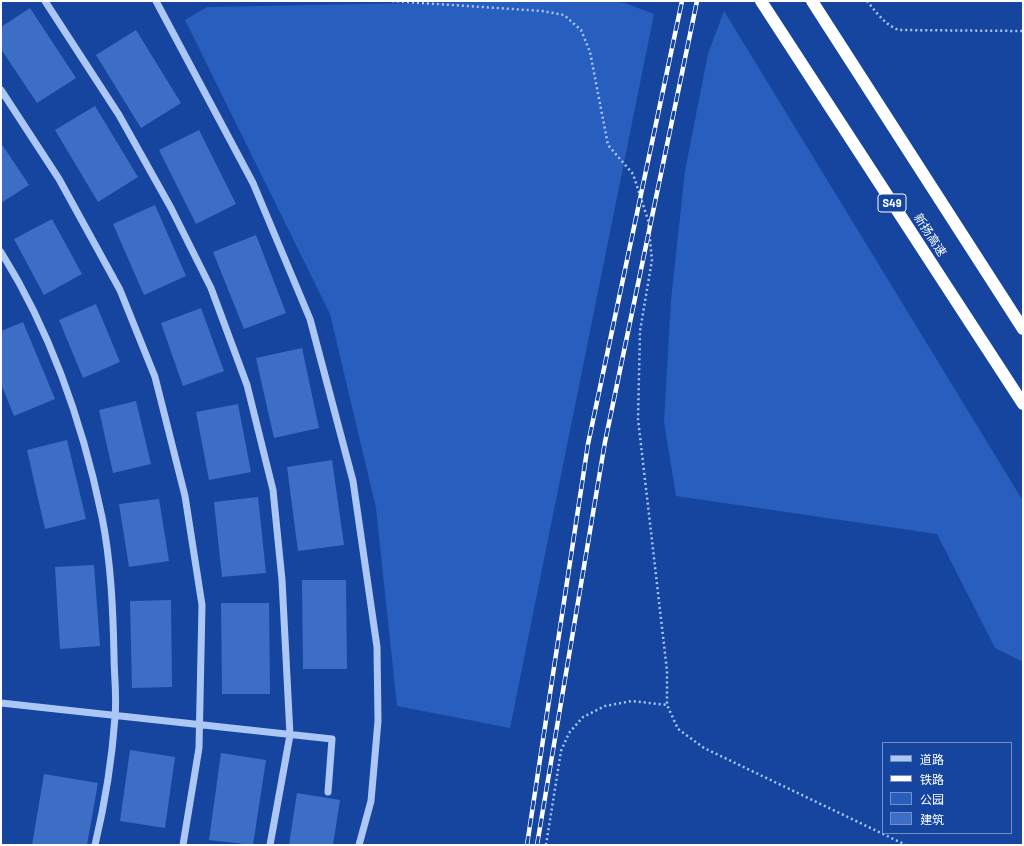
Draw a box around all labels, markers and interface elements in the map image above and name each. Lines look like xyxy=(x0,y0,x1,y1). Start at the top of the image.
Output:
road number: S49 xyxy=(878,194,906,212)
street label: 新扬高速 xyxy=(911,211,949,259)
legend xyxy=(882,742,1012,834)
text: 道路 xyxy=(920,752,944,766)
text: 铁路 xyxy=(920,772,944,786)
text: 公园 xyxy=(920,792,944,806)
text: 建筑 xyxy=(920,812,944,826)

